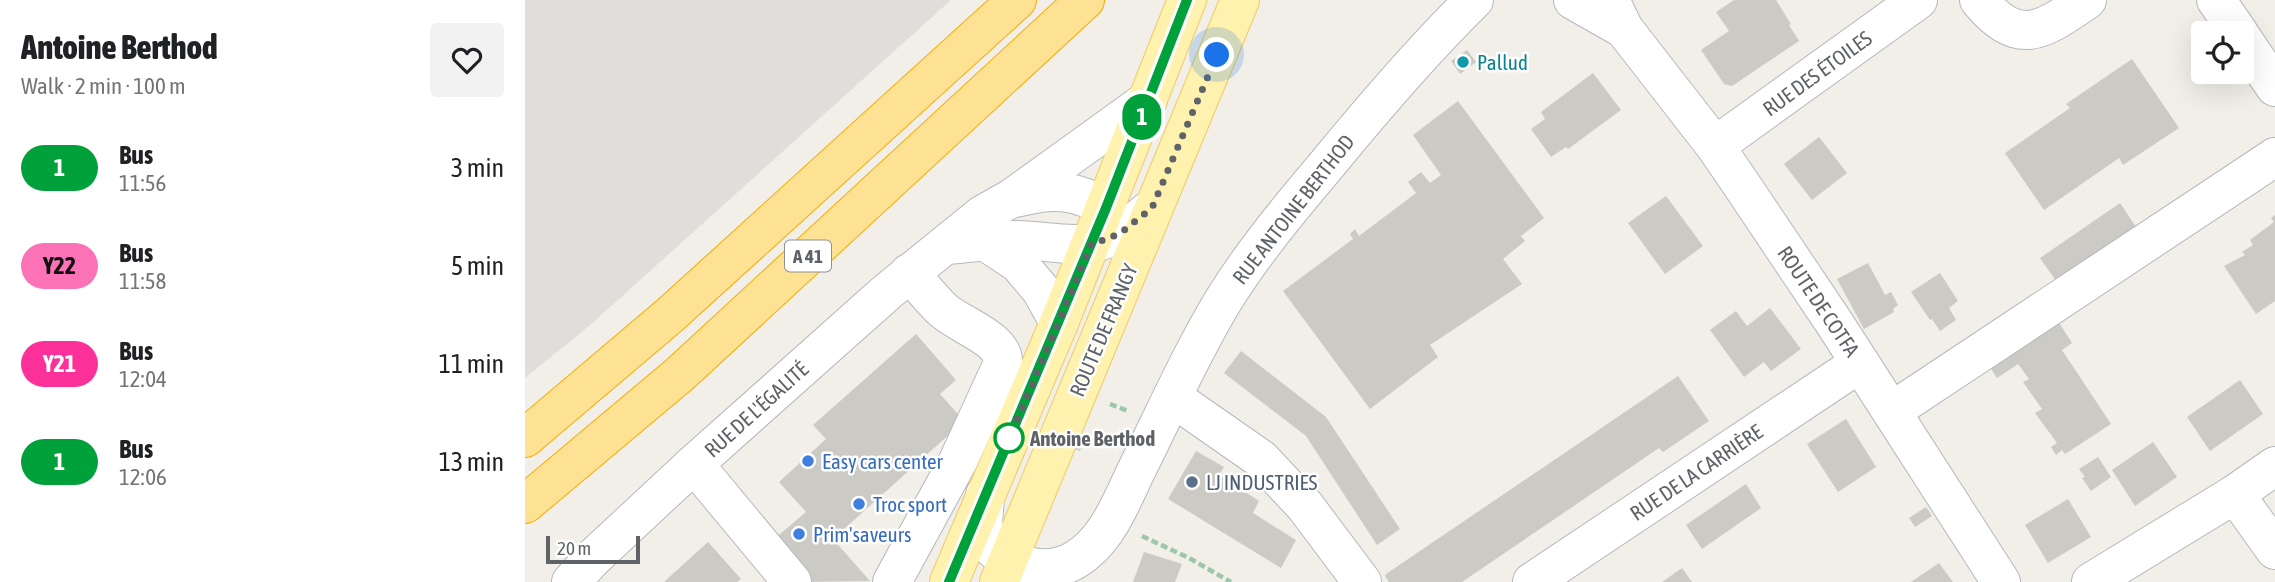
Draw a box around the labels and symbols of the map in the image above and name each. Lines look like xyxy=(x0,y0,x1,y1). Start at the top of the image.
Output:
street label: RUE DES ÉTOILES xyxy=(1758,25,1876,120)
your location xyxy=(1199,37,1234,72)
place label: Pallud xyxy=(1477,50,1528,74)
marker: Pallud xyxy=(1455,54,1471,70)
line badge: 1 xyxy=(1119,94,1165,140)
street label: RUE ANTOINE BERTHOD xyxy=(1227,130,1359,288)
road number: A 41 xyxy=(785,240,831,272)
street label: ROUTE DE COTFA xyxy=(1773,241,1865,361)
street label: ROUTE DE FRANGY xyxy=(1064,259,1142,400)
street label: RUE DE L'ÉGALITÉ xyxy=(699,356,813,462)
street label: RUE DE LA CARRIÈRE xyxy=(1625,419,1767,525)
marker: Antoine Berthod xyxy=(994,423,1024,453)
place label: Antoine Berthod xyxy=(1029,426,1155,450)
place label: Easy cars center xyxy=(822,449,944,473)
marker: Easy cars center xyxy=(800,453,816,469)
place label: LJ INDUSTRIES xyxy=(1206,470,1317,494)
marker: LJ INDUSTRIES xyxy=(1184,474,1200,490)
place label: Troc sport xyxy=(873,492,947,516)
marker: Troc sport xyxy=(851,496,867,512)
place label: Prim'saveurs xyxy=(813,522,911,546)
marker: Prim'saveurs xyxy=(791,526,807,542)
scale bar xyxy=(546,533,641,565)

